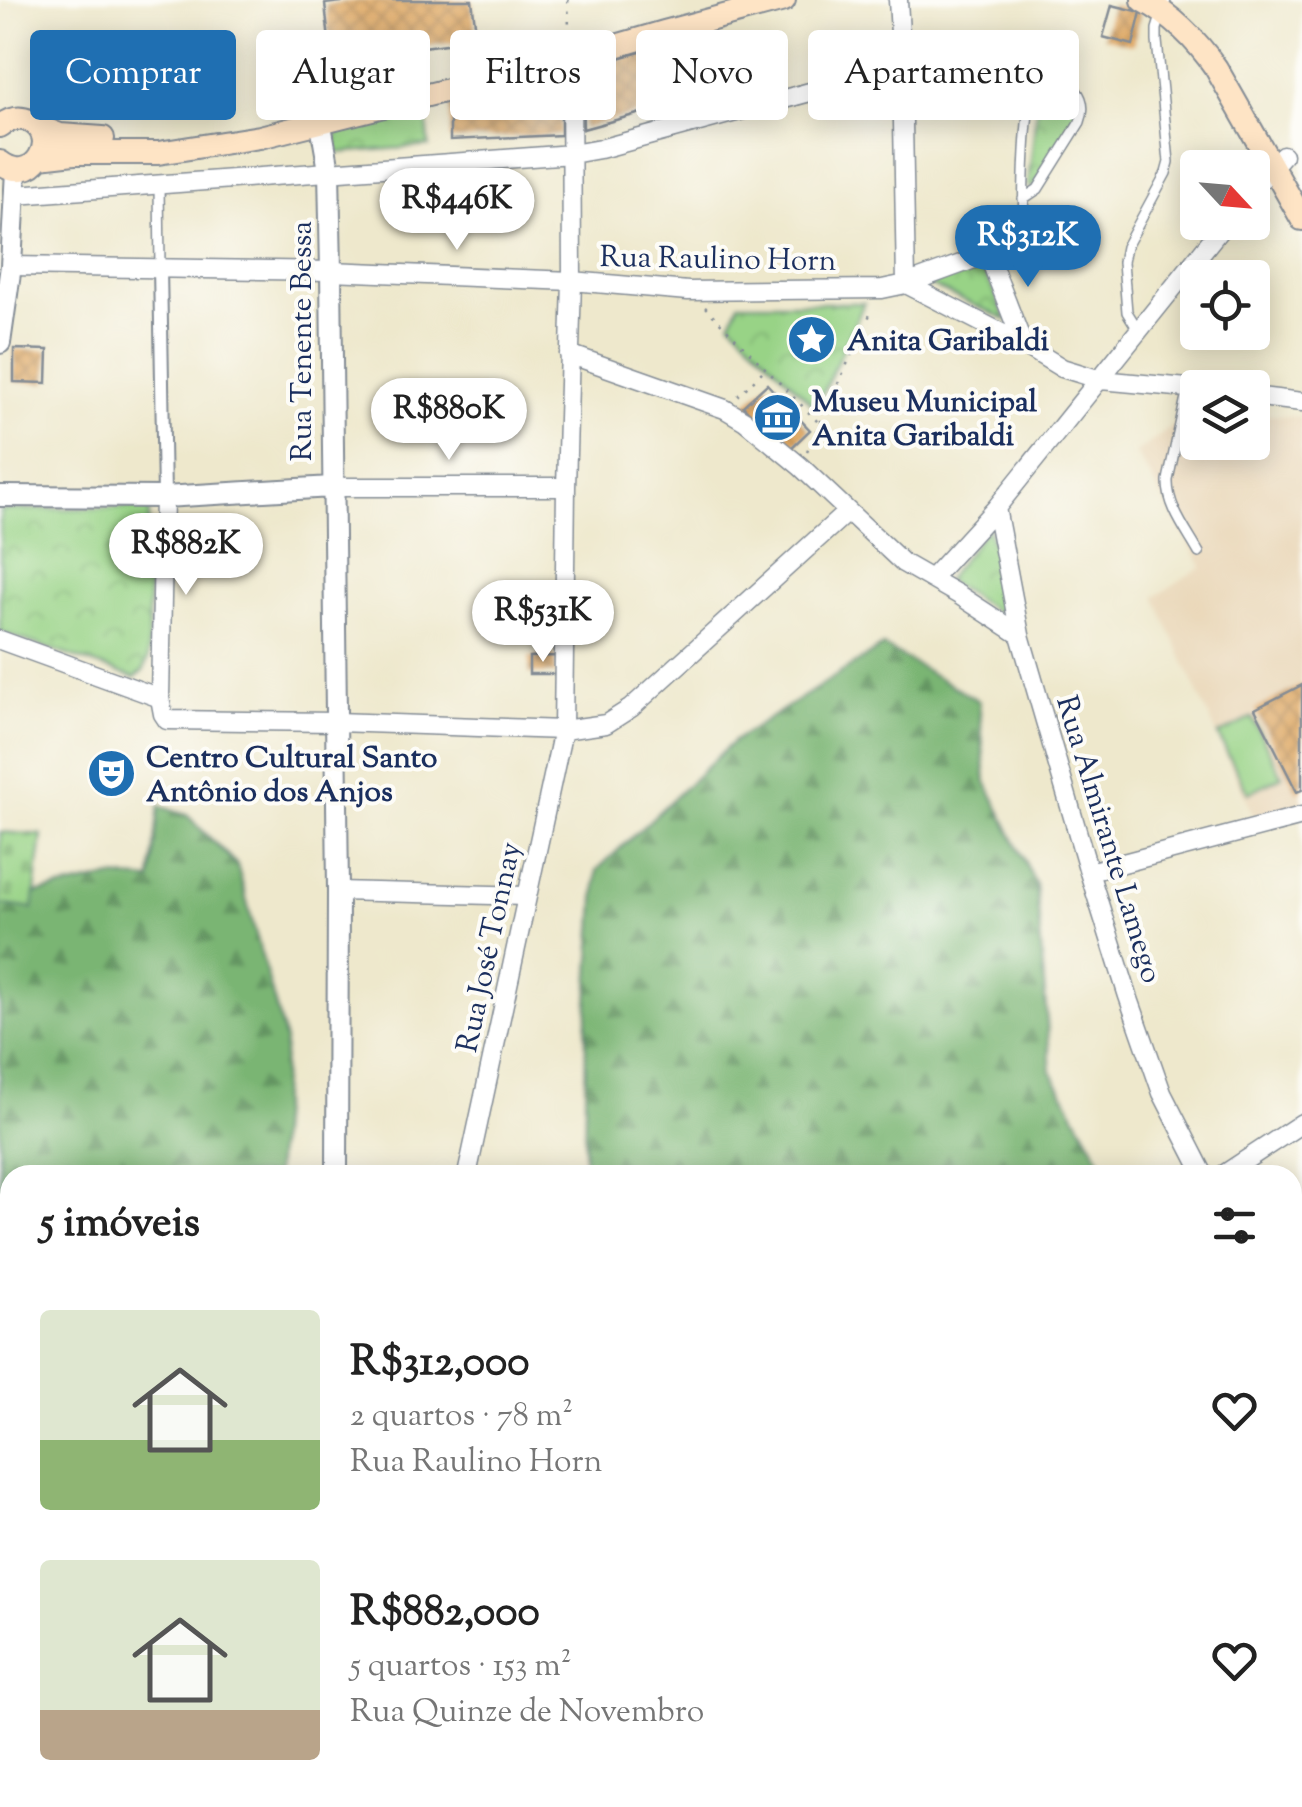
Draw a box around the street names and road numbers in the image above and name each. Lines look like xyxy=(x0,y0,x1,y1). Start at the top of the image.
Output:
street label: Rua Tenente Bessa xyxy=(282,221,325,461)
street label: Rua Raulino Horn xyxy=(599,237,837,284)
street label: Rua Almirante Lamego xyxy=(1043,691,1172,989)
street label: Rua José Tonnay xyxy=(447,838,534,1057)

